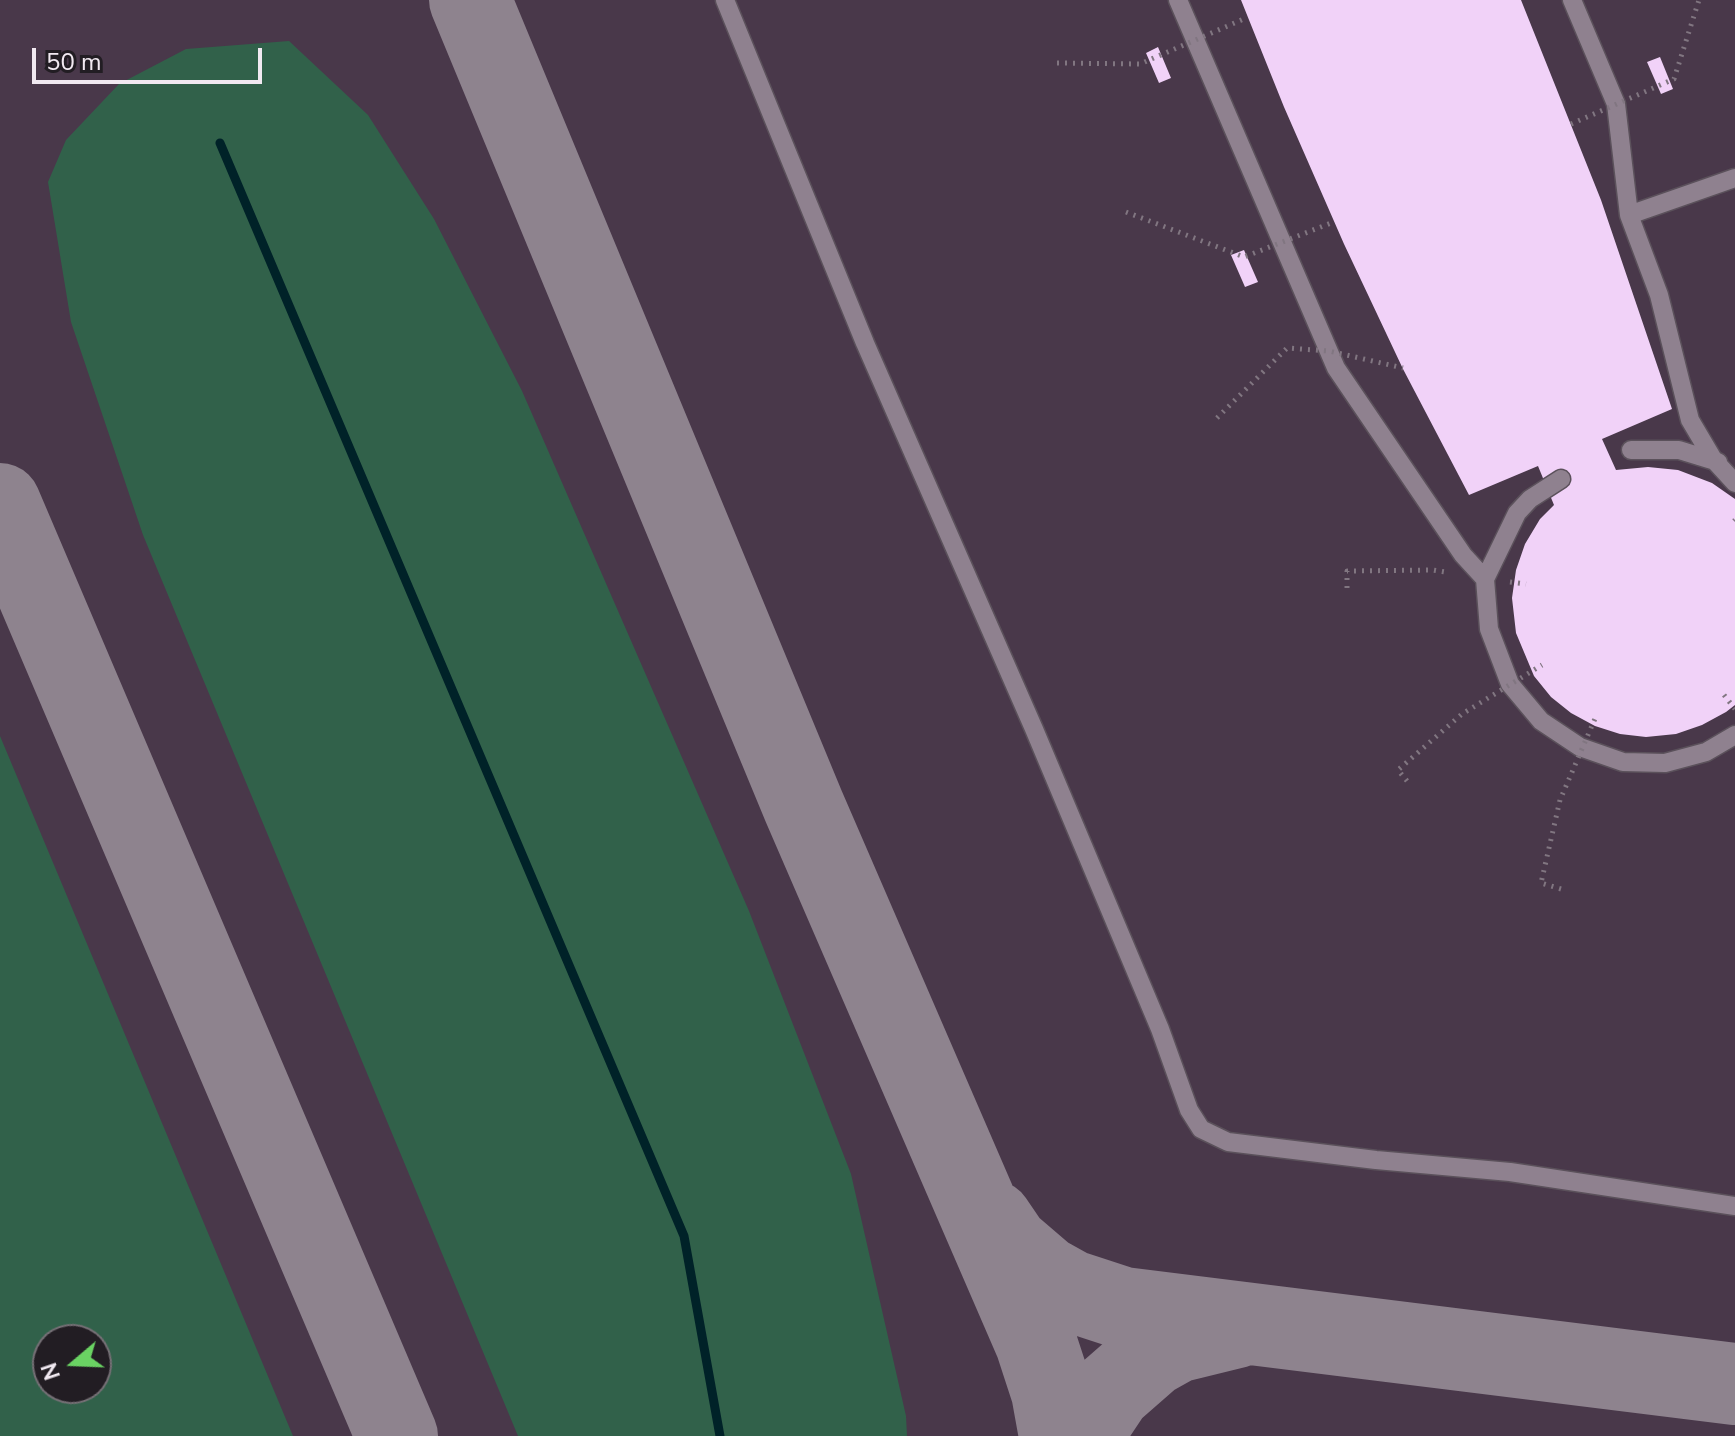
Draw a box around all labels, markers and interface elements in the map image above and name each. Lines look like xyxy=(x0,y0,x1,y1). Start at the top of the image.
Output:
scale bar xyxy=(36,32,266,82)
text: 50 m xyxy=(46,46,102,78)
north arrow xyxy=(32,1324,112,1404)
text: N xyxy=(34,1358,68,1384)

